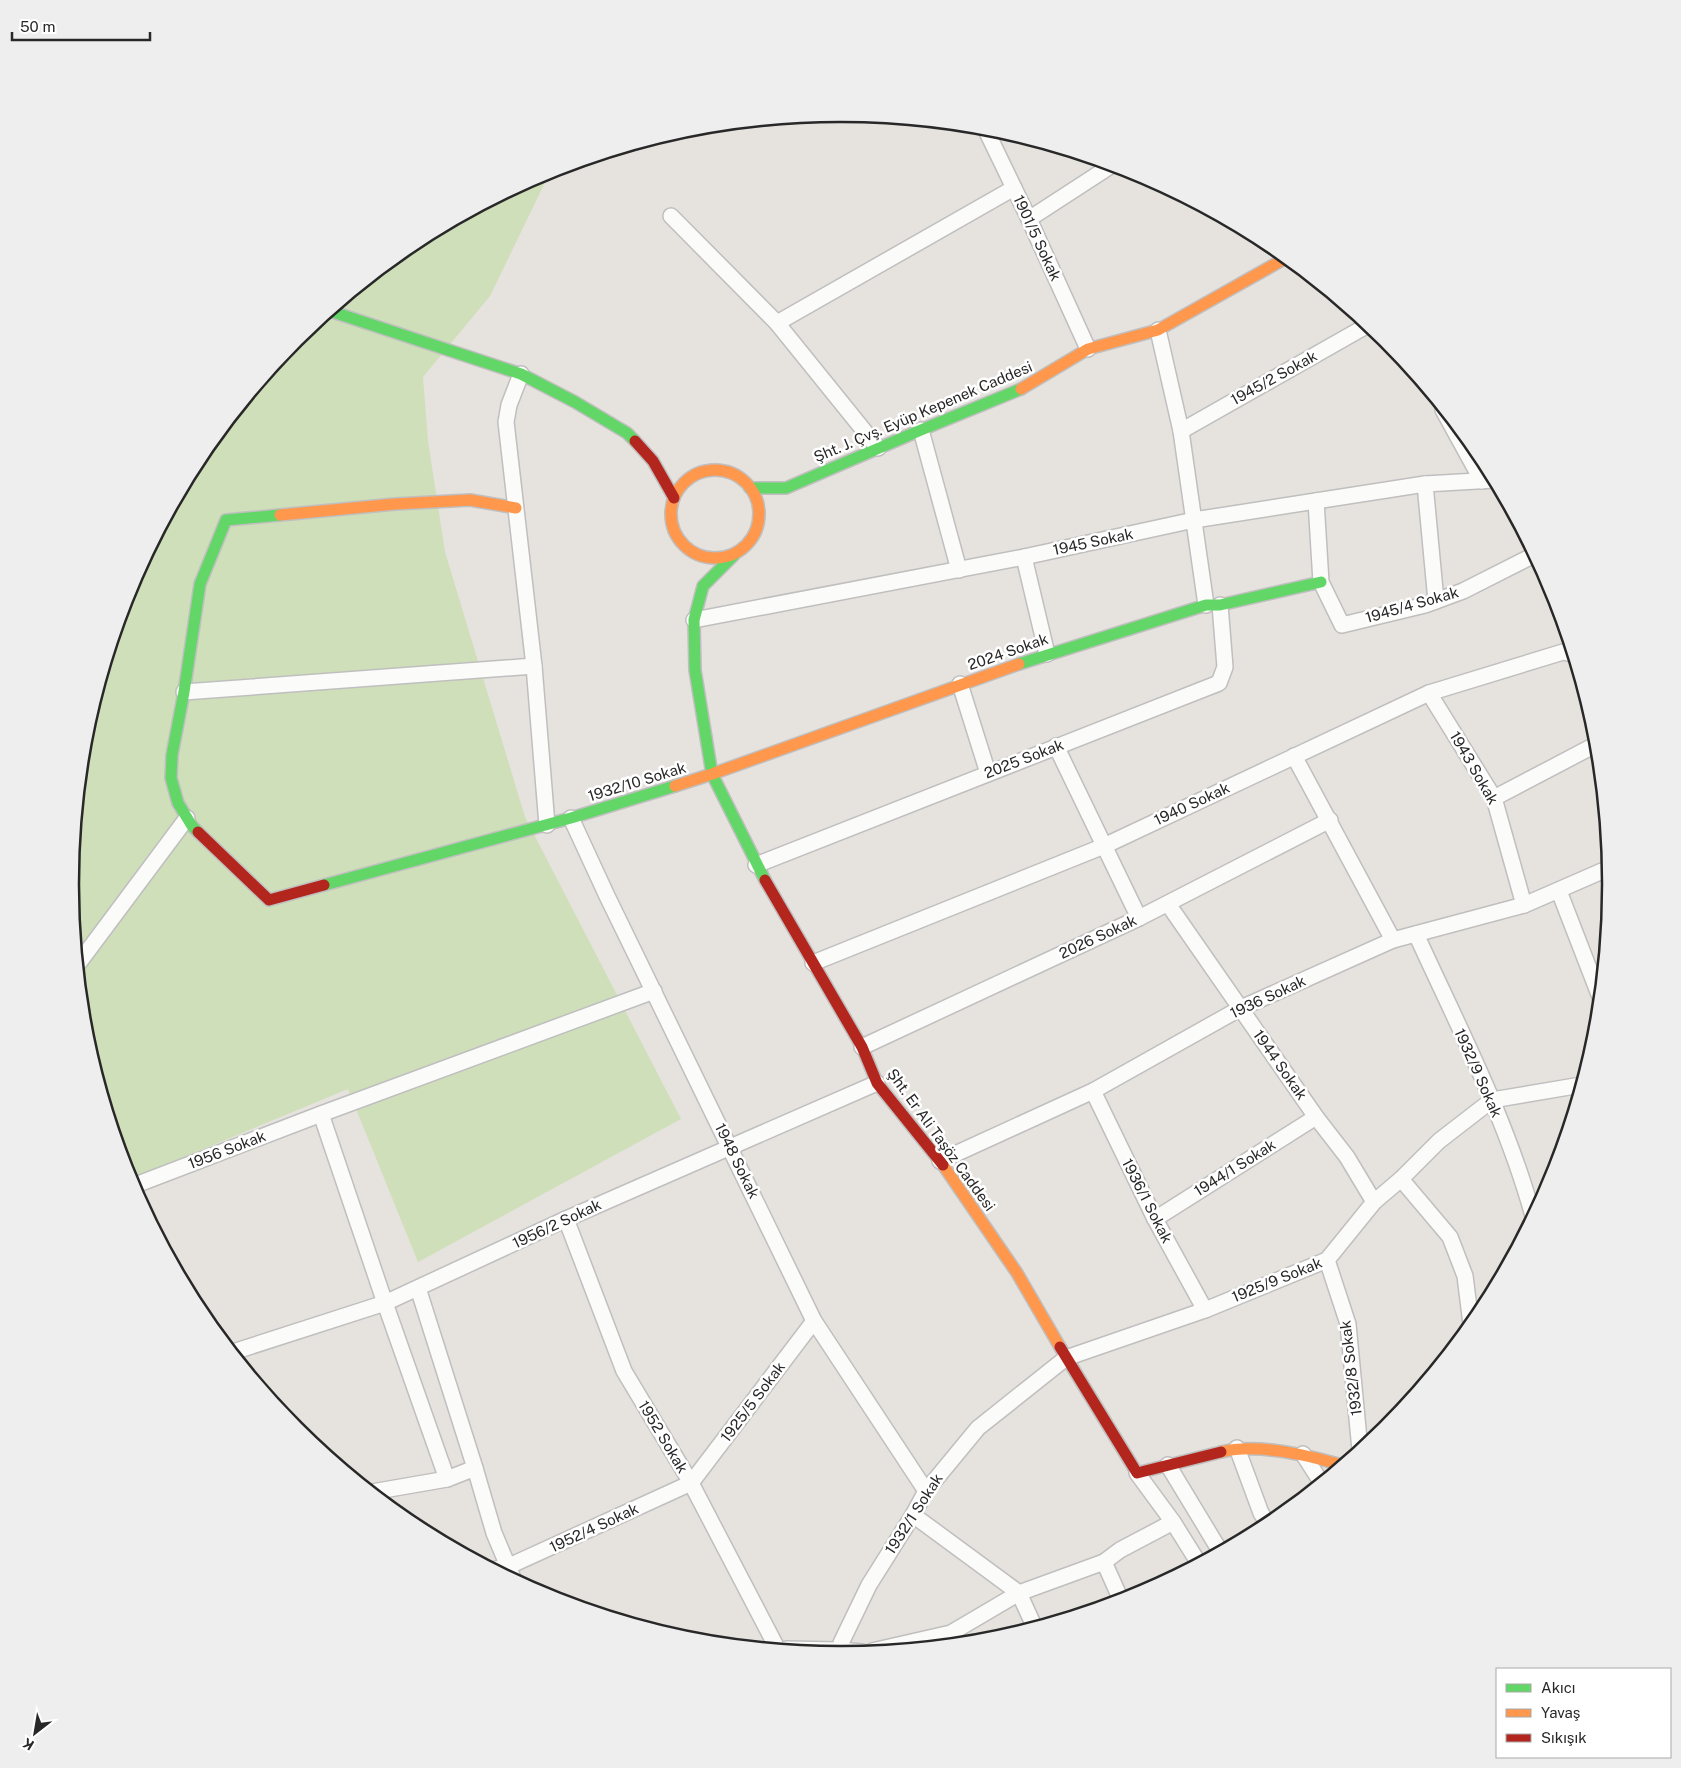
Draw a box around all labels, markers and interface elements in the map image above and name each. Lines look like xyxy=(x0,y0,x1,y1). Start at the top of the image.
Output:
scale bar xyxy=(12,10,150,42)
text: 50 m xyxy=(20,18,55,35)
street label: 1901/5 Sokak xyxy=(1010,192,1065,283)
street label: 1945/2 Sokak xyxy=(1228,347,1320,408)
street label: Şht. J. Çvş. Eyüp Kepenek Caddesi xyxy=(811,358,1034,465)
street label: 1945 Sokak xyxy=(1051,525,1135,558)
street label: 1945/4 Sokak xyxy=(1363,583,1460,626)
street label: 2024 Sokak xyxy=(966,630,1050,673)
street label: 1943 Sokak xyxy=(1447,728,1502,807)
street label: 2025 Sokak xyxy=(982,736,1066,781)
street label: 1932/10 Sokak xyxy=(586,759,688,804)
street label: 1940 Sokak xyxy=(1151,779,1232,828)
street label: 2026 Sokak xyxy=(1056,911,1139,962)
street label: 1936 Sokak xyxy=(1227,972,1308,1021)
street label: 1944 Sokak xyxy=(1250,1026,1311,1103)
street label: 1932/9 Sokak xyxy=(1451,1026,1506,1120)
street label: Şht. Er Ali Taşöz Caddesi xyxy=(884,1065,999,1214)
street label: 1948 Sokak xyxy=(712,1120,763,1201)
street label: 1956 Sokak xyxy=(186,1127,268,1172)
street label: 1944/1 Sokak xyxy=(1191,1136,1279,1199)
street label: 1936/1 Sokak xyxy=(1119,1156,1176,1246)
street label: 1956/2 Sokak xyxy=(510,1196,604,1251)
street label: 1925/9 Sokak xyxy=(1229,1254,1324,1305)
street label: 1932/8 Sokak xyxy=(1336,1319,1365,1417)
street label: 1925/5 Sokak xyxy=(717,1358,788,1445)
street label: 1952 Sokak xyxy=(635,1398,692,1476)
street label: 1932/1 Sokak xyxy=(881,1470,946,1557)
street label: 1952/4 Sokak xyxy=(547,1500,641,1555)
legend xyxy=(1496,1668,1671,1758)
text: Akıcı xyxy=(1541,1679,1575,1696)
text: Yavaş xyxy=(1541,1704,1580,1721)
north arrow xyxy=(10,1708,60,1758)
text: Sıkışık xyxy=(1541,1729,1587,1746)
text: K xyxy=(20,1735,37,1754)

